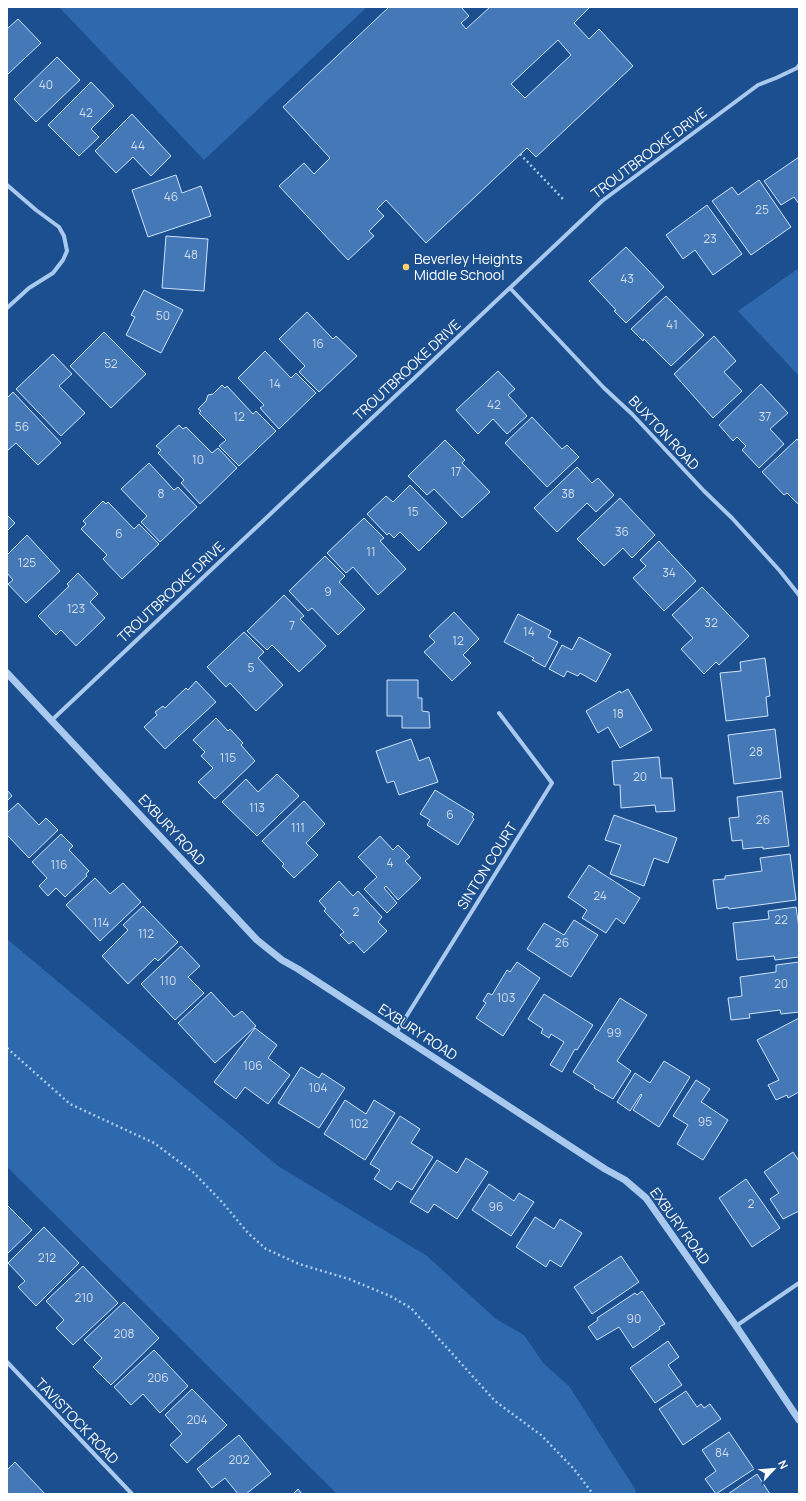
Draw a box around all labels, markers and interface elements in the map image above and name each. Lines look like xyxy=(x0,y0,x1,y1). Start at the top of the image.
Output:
house number: 40 xyxy=(39,76,53,93)
street label: TROUTBROOKE DRIVE xyxy=(587,103,710,202)
house number: 42 xyxy=(79,104,93,121)
house number: 44 xyxy=(131,137,145,154)
house number: 46 xyxy=(164,188,178,205)
house number: 25 xyxy=(755,201,769,218)
house number: 23 xyxy=(703,230,717,247)
house number: 48 xyxy=(184,246,198,263)
place label: Beverley Heights Middle School xyxy=(414,249,523,284)
marker: Beverley Heights Middle School xyxy=(401,262,411,272)
house number: 43 xyxy=(620,270,634,287)
house number: 50 xyxy=(156,307,170,324)
street label: TROUTBROOKE DRIVE xyxy=(349,315,464,424)
house number: 41 xyxy=(666,316,678,333)
house number: 16 xyxy=(312,335,324,352)
house number: 52 xyxy=(104,355,118,372)
house number: 14 xyxy=(269,375,281,392)
street label: BUXTON ROAD xyxy=(625,391,704,474)
house number: 42 xyxy=(487,396,501,413)
house number: 12 xyxy=(233,408,245,425)
house number: 37 xyxy=(759,408,771,425)
house number: 56 xyxy=(15,418,29,435)
house number: 10 xyxy=(192,451,204,468)
house number: 17 xyxy=(451,463,461,480)
house number: 8 xyxy=(158,485,165,502)
house number: 38 xyxy=(561,485,575,502)
house number: 15 xyxy=(407,503,419,520)
house number: 36 xyxy=(615,523,629,540)
house number: 6 xyxy=(115,525,123,542)
street label: TROUTBROOKE DRIVE xyxy=(113,537,228,646)
house number: 11 xyxy=(366,543,376,560)
house number: 125 xyxy=(18,554,36,571)
house number: 34 xyxy=(662,564,676,581)
house number: 9 xyxy=(324,583,332,600)
house number: 123 xyxy=(67,600,85,617)
house number: 32 xyxy=(704,614,718,631)
house number: 7 xyxy=(289,617,295,634)
house number: 14 xyxy=(523,623,535,640)
house number: 12 xyxy=(452,632,464,649)
house number: 5 xyxy=(248,659,255,676)
house number: 18 xyxy=(612,705,624,722)
house number: 28 xyxy=(749,743,763,760)
house number: 115 xyxy=(220,749,236,766)
house number: 20 xyxy=(633,768,647,785)
street label: EXBURY ROAD xyxy=(135,790,210,869)
house number: 113 xyxy=(249,799,265,816)
house number: 6 xyxy=(446,806,454,823)
house number: 26 xyxy=(756,811,770,828)
street label: SINTON COURT xyxy=(452,818,521,913)
house number: 111 xyxy=(291,819,305,836)
house number: 4 xyxy=(386,854,394,871)
house number: 116 xyxy=(51,856,67,873)
house number: 24 xyxy=(593,887,607,904)
house number: 2 xyxy=(353,903,360,920)
house number: 22 xyxy=(774,911,788,928)
house number: 114 xyxy=(93,914,109,931)
house number: 112 xyxy=(138,925,154,942)
house number: 26 xyxy=(555,934,569,951)
house number: 110 xyxy=(160,972,176,989)
house number: 20 xyxy=(774,975,788,992)
house number: 103 xyxy=(497,989,515,1006)
street label: EXBURY ROAD xyxy=(375,999,461,1064)
house number: 99 xyxy=(607,1024,621,1041)
house number: 106 xyxy=(243,1057,263,1074)
house number: 104 xyxy=(308,1079,328,1096)
house number: 95 xyxy=(698,1113,712,1130)
house number: 102 xyxy=(350,1115,369,1132)
street label: EXBURY ROAD xyxy=(646,1184,715,1268)
house number: 2 xyxy=(748,1195,755,1212)
house number: 96 xyxy=(489,1198,503,1215)
house number: 212 xyxy=(38,1249,56,1266)
house number: 210 xyxy=(75,1289,93,1306)
house number: 90 xyxy=(627,1310,641,1327)
house number: 208 xyxy=(113,1325,135,1342)
house number: 206 xyxy=(147,1369,169,1386)
street label: TAVISTOCK ROAD xyxy=(31,1374,123,1468)
house number: 204 xyxy=(186,1411,208,1428)
house number: 84 xyxy=(715,1444,729,1461)
north arrow xyxy=(754,1449,794,1489)
house number: 202 xyxy=(228,1451,250,1468)
text: N xyxy=(775,1458,792,1471)

